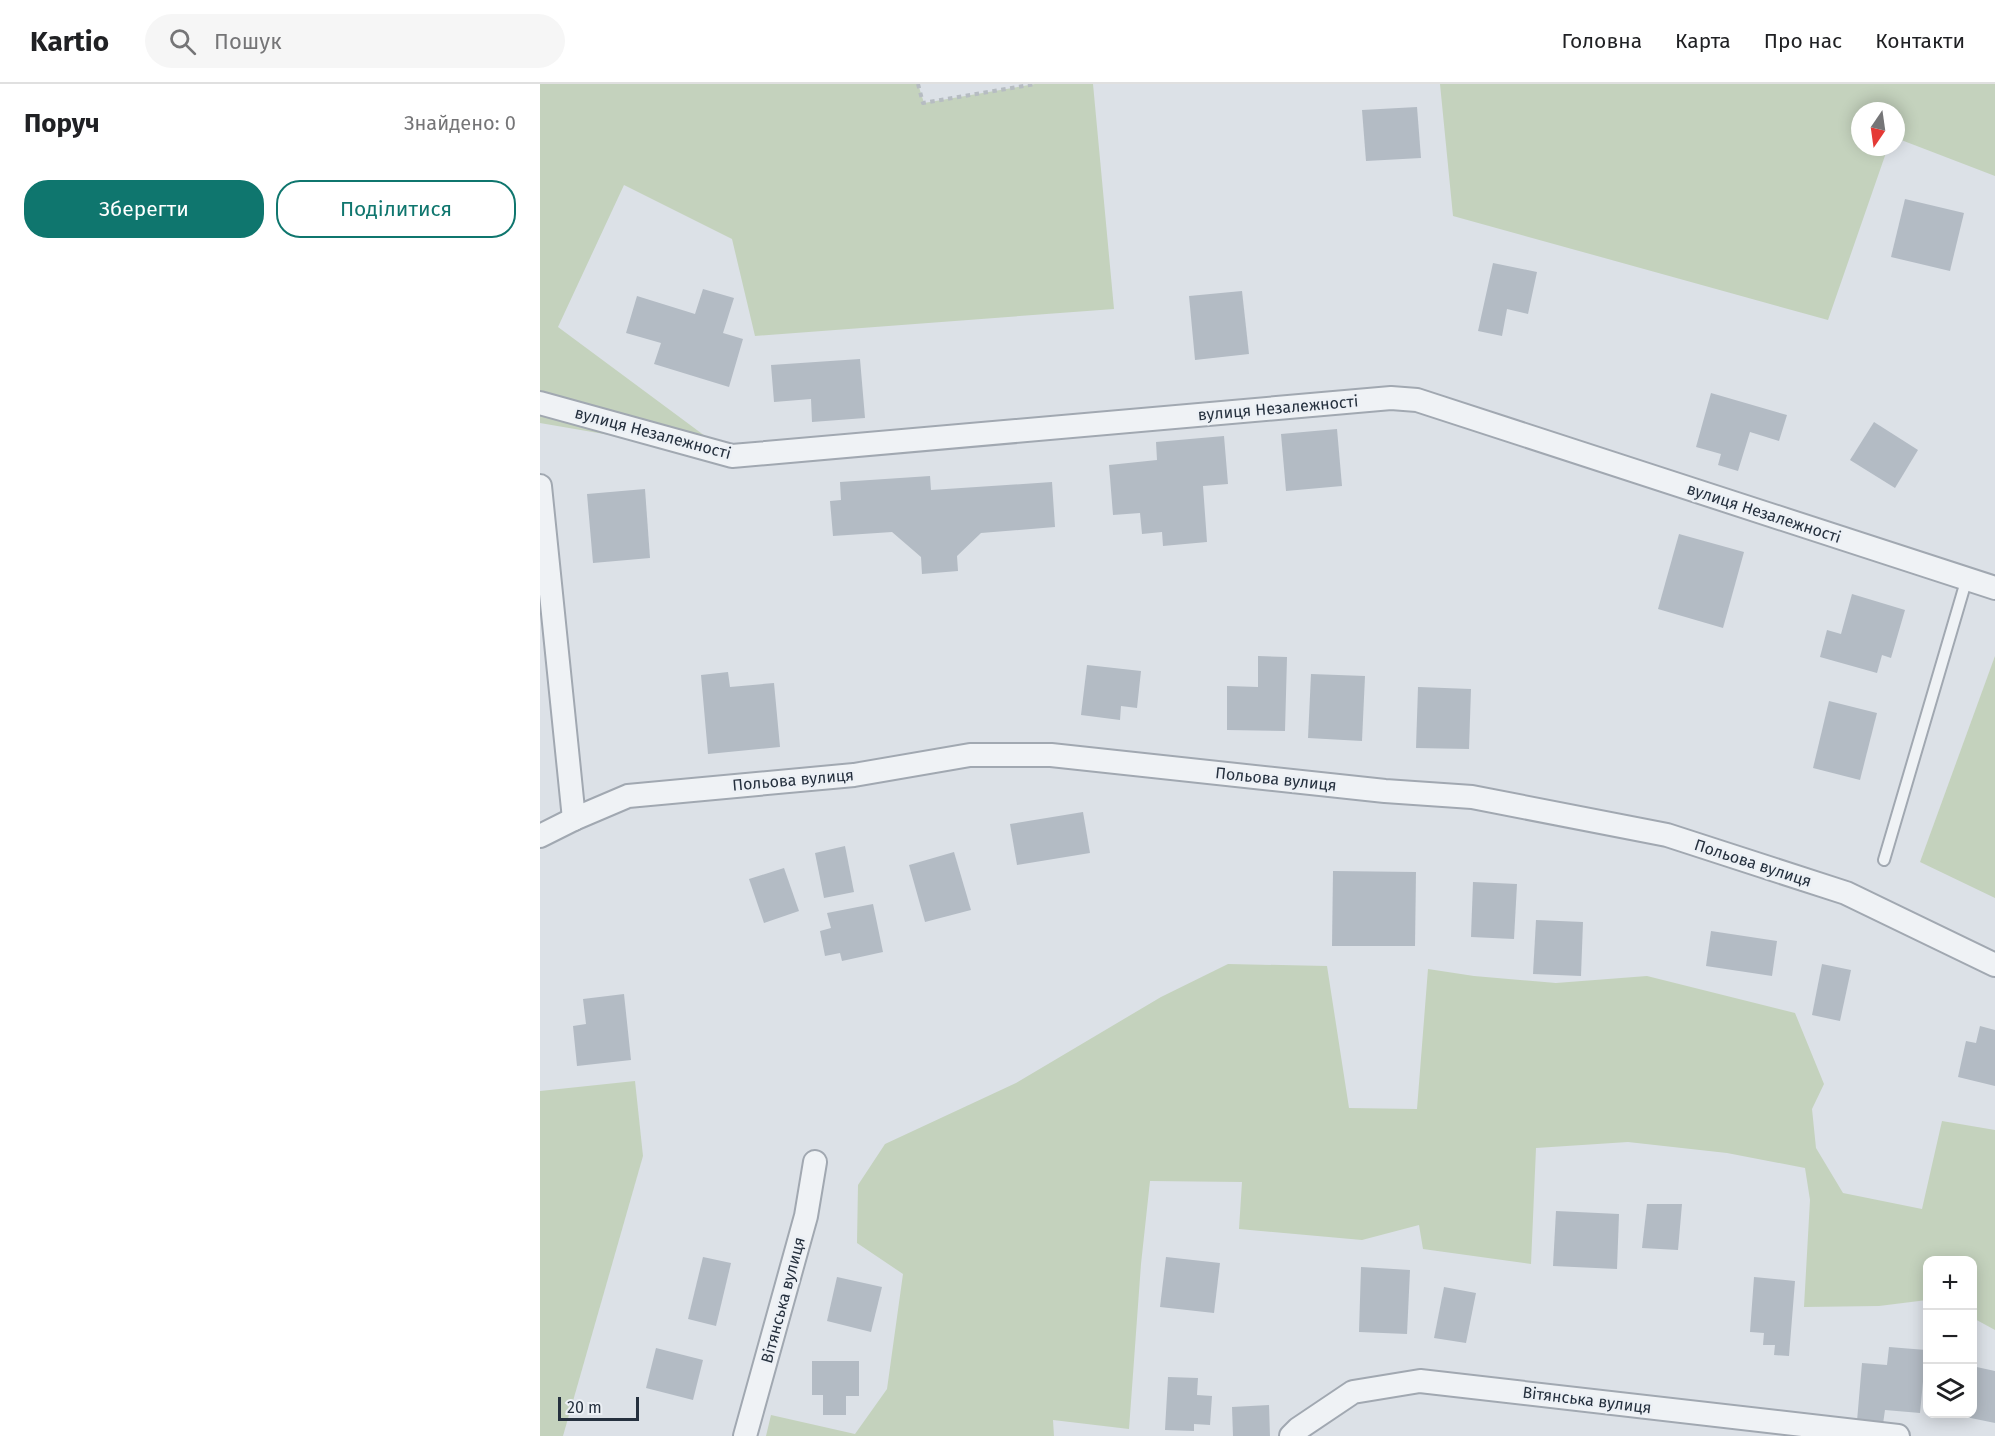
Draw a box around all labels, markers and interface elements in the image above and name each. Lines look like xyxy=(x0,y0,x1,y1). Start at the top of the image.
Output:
search box xyxy=(145,14,565,68)
text: Kartio xyxy=(30,25,109,58)
icon: search xyxy=(166,25,199,58)
text: Пошук xyxy=(214,28,282,55)
text: Головна xyxy=(1561,28,1642,54)
text: Карта xyxy=(1675,28,1731,54)
text: Про нас xyxy=(1764,28,1842,54)
text: Контакти xyxy=(1875,28,1965,54)
north arrow xyxy=(1851,102,1905,156)
text: Поруч xyxy=(24,108,100,139)
text: Знайдено: 0 xyxy=(404,111,516,135)
button: Зберегти xyxy=(24,180,264,238)
button: Поділитися xyxy=(276,180,516,238)
street label: вулиця Незалежності xyxy=(1197,392,1359,424)
street label: вулиця Незалежності xyxy=(573,403,733,463)
street label: вулиця Незалежності xyxy=(1685,479,1843,547)
street label: Польова вулиця xyxy=(1214,763,1338,795)
street label: Польова вулиця xyxy=(731,765,855,795)
street label: Польова вулиця xyxy=(1692,835,1814,891)
street label: Вітянська вулиця xyxy=(757,1235,809,1365)
map controls xyxy=(1923,1256,1977,1418)
button: + xyxy=(1923,1256,1977,1310)
button: − xyxy=(1923,1310,1977,1364)
button: layers xyxy=(1923,1364,1977,1418)
street label: Вітянська вулиця xyxy=(1521,1383,1653,1417)
scale bar xyxy=(558,1394,639,1422)
text: 20 m xyxy=(567,1398,602,1417)

